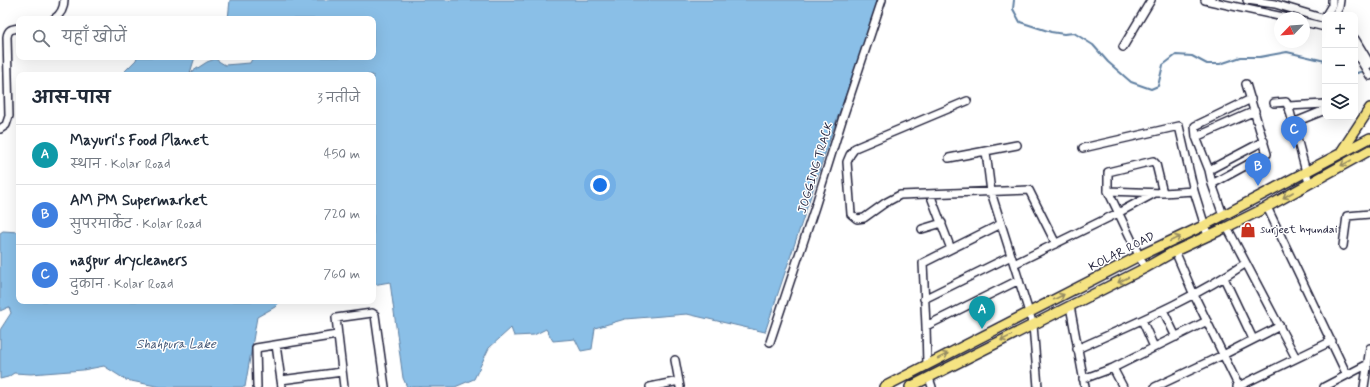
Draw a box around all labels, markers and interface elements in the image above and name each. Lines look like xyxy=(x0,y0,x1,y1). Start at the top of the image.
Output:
north arrow xyxy=(1274,12,1310,48)
map controls xyxy=(1322,12,1358,120)
button: + xyxy=(1322,12,1358,48)
search box xyxy=(16,16,376,60)
icon: search xyxy=(30,27,52,49)
text: यहाँ खोजें xyxy=(62,28,127,48)
button: − xyxy=(1322,48,1358,84)
button: layers xyxy=(1322,84,1358,120)
text: आस-पास xyxy=(32,87,110,109)
text: 3 नतीजे xyxy=(317,90,360,107)
pin: C xyxy=(1281,116,1307,149)
street label: JOGGING TRACK xyxy=(795,121,837,215)
text: Mayuri's Food Planet xyxy=(70,131,209,151)
text: A xyxy=(41,146,49,163)
text: 450 m xyxy=(324,146,360,163)
pin: B xyxy=(1245,153,1271,186)
text: स्थान · Kolar Road xyxy=(70,156,170,173)
one-way arrow xyxy=(1340,160,1352,167)
your location xyxy=(590,175,610,195)
text: AM PM Supermarket xyxy=(70,191,208,211)
one-way arrow xyxy=(1282,191,1294,199)
text: B xyxy=(41,206,49,223)
text: 720 m xyxy=(324,206,360,223)
text: सुपरमार्केट · Kolar Road xyxy=(70,216,202,233)
shop icon: surjeet hyundai xyxy=(1239,221,1257,239)
place label: surjeet hyundai xyxy=(1260,222,1338,238)
street label: KOLAR ROAD xyxy=(1086,228,1158,275)
one-way arrow xyxy=(1169,235,1181,242)
text: nagpur drycleaners xyxy=(70,251,187,271)
text: C xyxy=(40,266,50,283)
text: 760 m xyxy=(323,266,360,283)
text: दुकान · Kolar Road xyxy=(70,276,173,293)
one-way arrow xyxy=(1117,276,1129,284)
one-way arrow xyxy=(1053,293,1065,300)
pin: A xyxy=(969,296,995,329)
one-way arrow xyxy=(1001,335,1013,342)
water label: Shahpura Lake xyxy=(136,336,217,353)
one-way arrow xyxy=(937,352,949,359)

